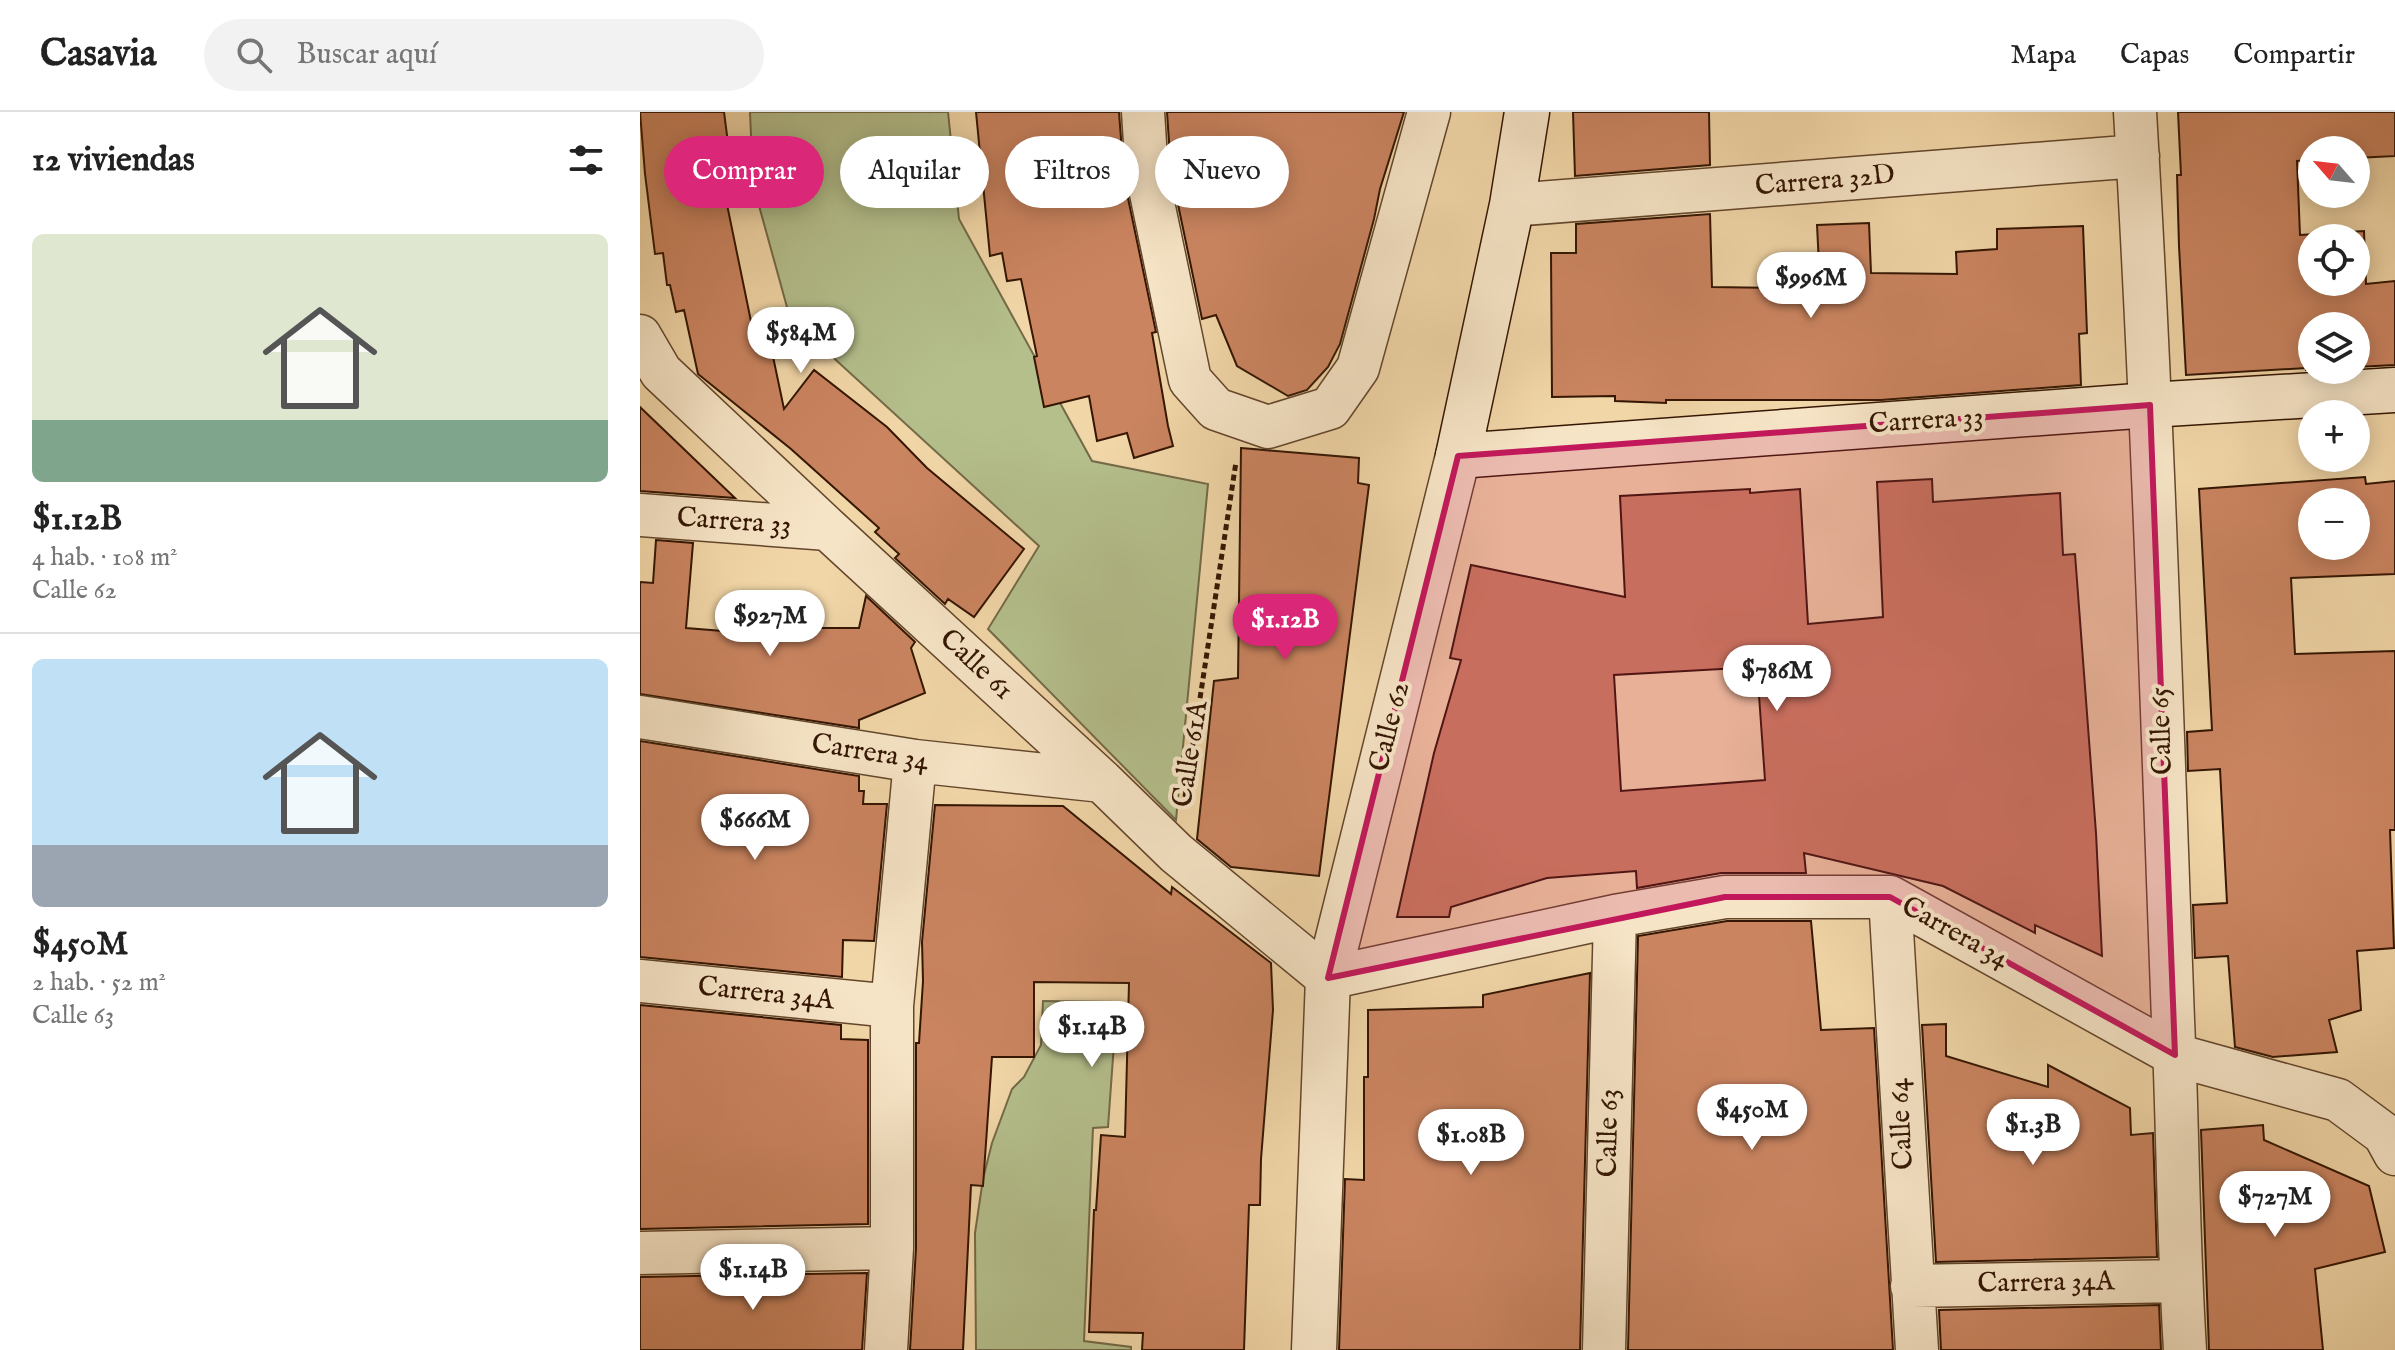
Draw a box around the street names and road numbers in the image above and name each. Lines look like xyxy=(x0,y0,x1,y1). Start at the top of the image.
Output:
street label: Carrera 32D xyxy=(1754,157,1896,205)
street label: Carrera 33 xyxy=(1867,400,1985,442)
street label: Carrera 33 xyxy=(675,501,793,543)
street label: Calle 61 xyxy=(932,622,1020,708)
street label: Calle 62 xyxy=(1362,679,1418,775)
street label: Calle 65 xyxy=(2143,686,2181,776)
street label: Calle 61A xyxy=(1165,697,1217,810)
street label: Carrera 34 xyxy=(809,726,931,780)
street label: Carrera 34 xyxy=(1895,889,2015,977)
street label: Carrera 34A xyxy=(696,969,837,1019)
street label: Calle 64 xyxy=(1882,1077,1922,1171)
street label: Calle 63 xyxy=(1591,1088,1627,1178)
street label: Carrera 34A xyxy=(1977,1264,2116,1302)

